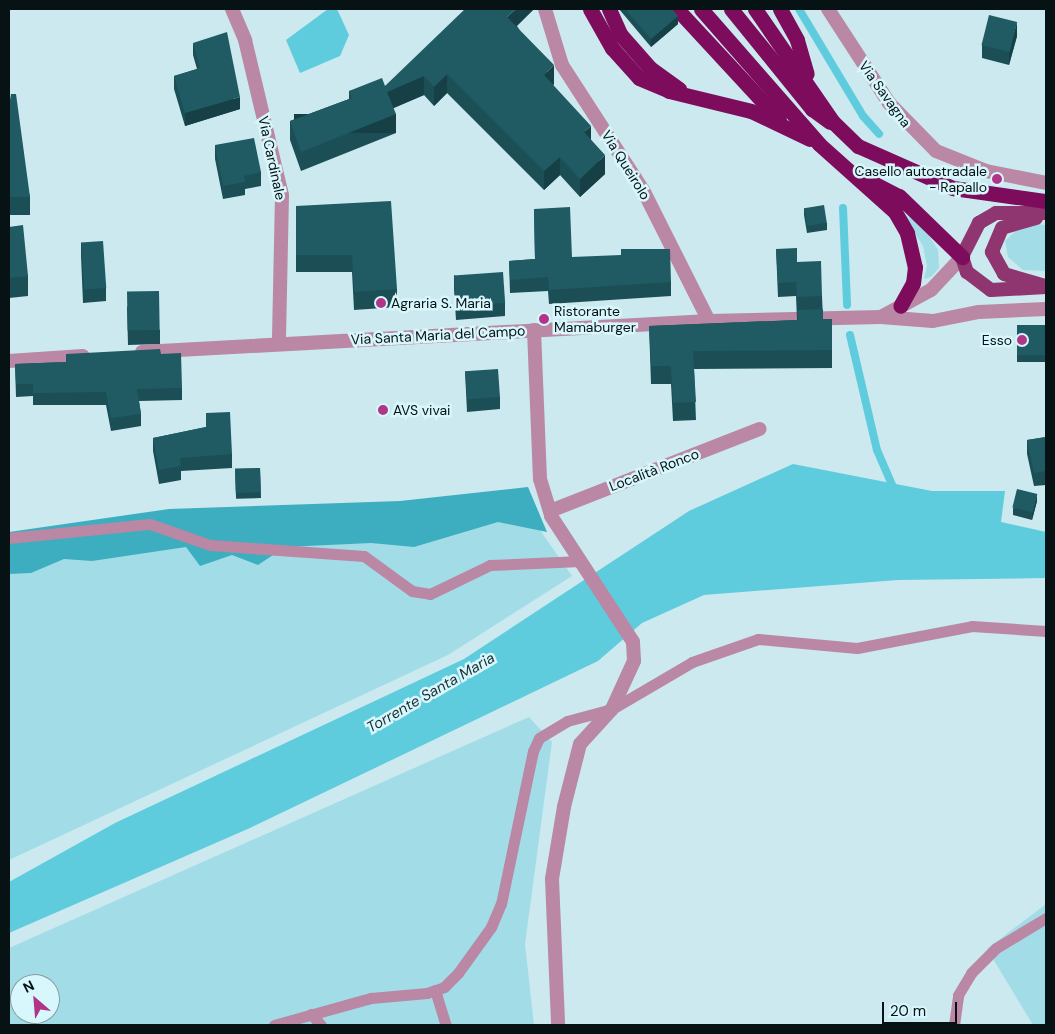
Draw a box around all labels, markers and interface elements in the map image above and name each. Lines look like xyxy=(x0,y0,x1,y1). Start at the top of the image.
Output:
street label: Via Savagna xyxy=(855,58,915,130)
street label: Via Cardinale xyxy=(255,114,289,202)
street label: Via Queirolo xyxy=(598,127,654,203)
place label: Casello autostradale - Rapallo xyxy=(854,163,987,196)
marker: Casello autostradale - Rapallo xyxy=(991,173,1003,185)
place label: Agraria S. Maria xyxy=(391,295,491,311)
marker: Agraria S. Maria xyxy=(375,297,387,309)
place label: Ristorante Mamaburger xyxy=(554,303,636,336)
marker: Ristorante Mamaburger xyxy=(538,313,550,325)
street label: Via Santa Maria del Campo xyxy=(350,322,526,348)
place label: Esso xyxy=(982,332,1012,348)
marker: Esso xyxy=(1016,334,1028,346)
place label: AVS vivai xyxy=(393,402,450,418)
marker: AVS vivai xyxy=(377,404,389,416)
street label: Località Ronco xyxy=(607,445,701,495)
water label: Torrente Santa Maria xyxy=(364,649,498,737)
north arrow xyxy=(10,974,60,1024)
text: N xyxy=(20,976,37,997)
scale bar xyxy=(885,992,960,1024)
text: 20 m xyxy=(890,1001,926,1021)

